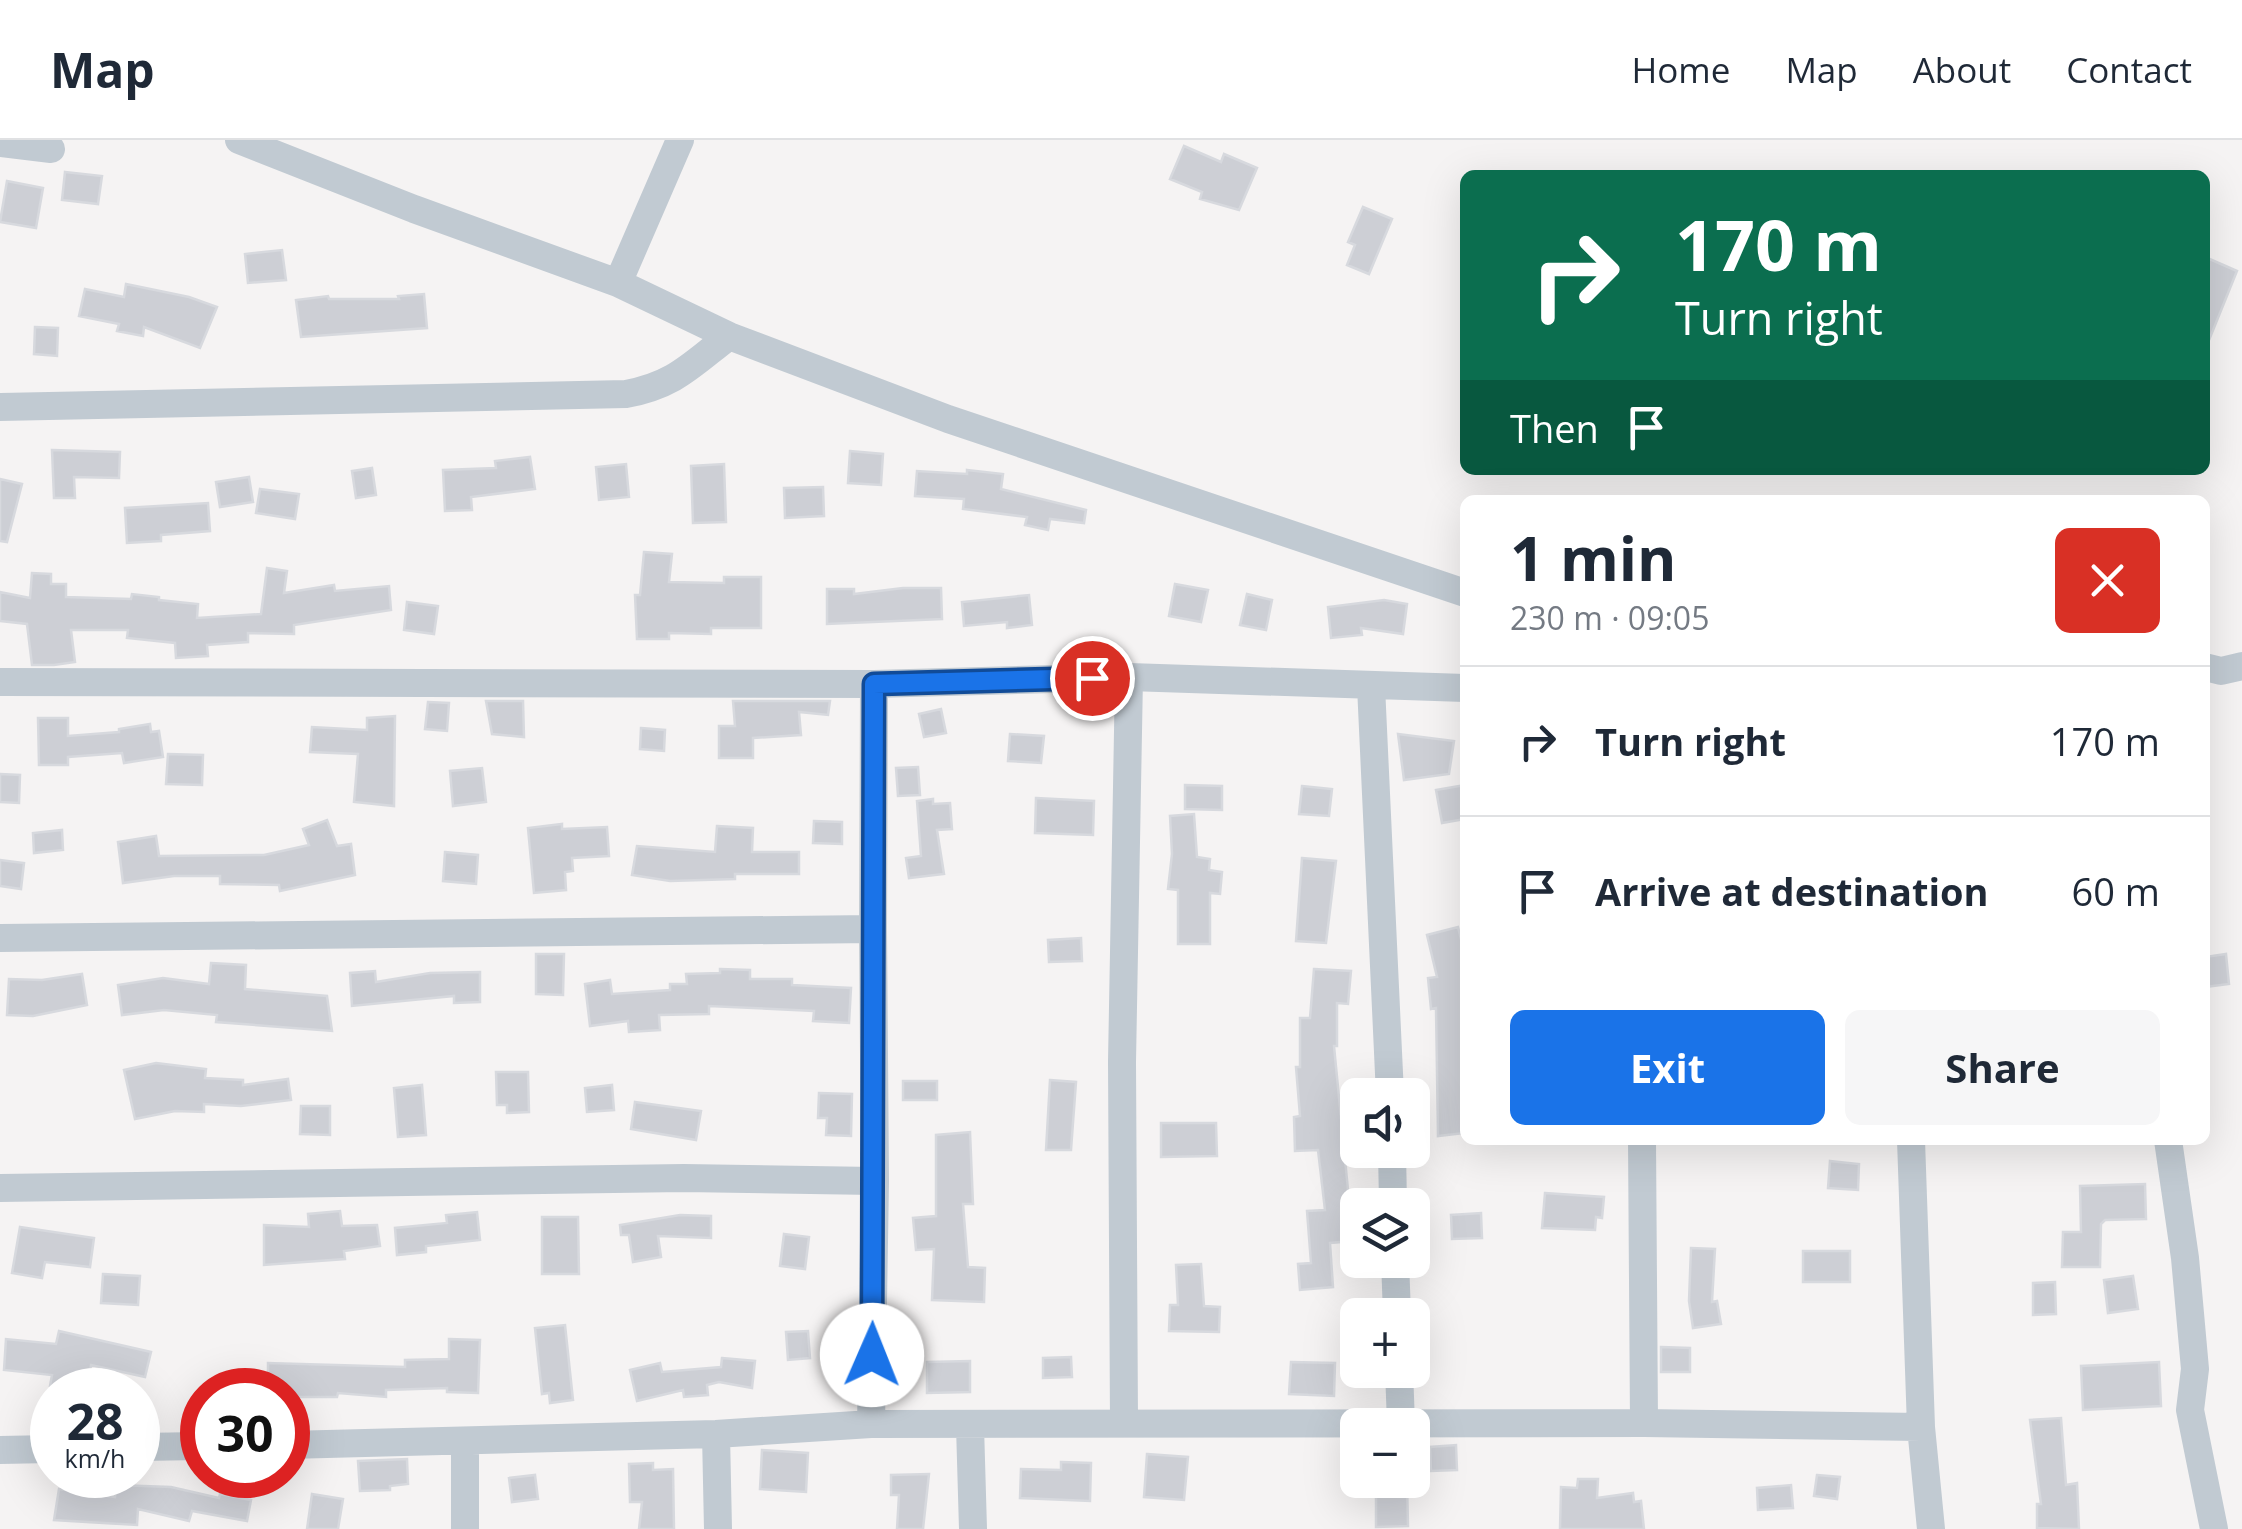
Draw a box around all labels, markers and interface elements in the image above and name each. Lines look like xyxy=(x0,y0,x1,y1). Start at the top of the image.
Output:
text: Map xyxy=(50,37,155,102)
text: Home xyxy=(1631,46,1730,93)
text: Map xyxy=(1785,46,1858,93)
text: About xyxy=(1913,46,2011,93)
text: Contact xyxy=(2066,46,2192,93)
text: 170 m xyxy=(1675,196,1882,292)
icon: right xyxy=(1510,210,1640,340)
text: Turn right xyxy=(1675,287,1883,348)
icon: arrive xyxy=(1619,400,1674,455)
text: Then xyxy=(1510,402,1599,454)
text: 1 min xyxy=(1510,517,1677,599)
button: close xyxy=(2055,528,2160,633)
text: 230 m · 09:05 xyxy=(1510,596,1709,639)
pin xyxy=(1050,636,1135,721)
icon: arrive xyxy=(1065,651,1120,706)
icon: right xyxy=(1510,714,1565,769)
text: Turn right xyxy=(1595,715,1786,767)
text: 170 m xyxy=(2050,715,2160,767)
icon: arrive xyxy=(1510,864,1565,919)
text: Arrive at destination xyxy=(1595,865,1989,917)
text: 60 m xyxy=(2071,865,2160,917)
button: Exit xyxy=(1510,1010,1825,1125)
button: Share xyxy=(1845,1010,2160,1125)
map controls xyxy=(1340,1078,1430,1498)
button: sound xyxy=(1340,1078,1430,1168)
button: layers xyxy=(1340,1188,1430,1278)
button: + xyxy=(1340,1298,1430,1388)
position arrow xyxy=(820,1303,924,1407)
speed limit sign: 30 xyxy=(180,1368,310,1498)
text: 28 xyxy=(66,1387,124,1455)
button: − xyxy=(1340,1408,1430,1498)
text: km/h xyxy=(65,1441,125,1475)

